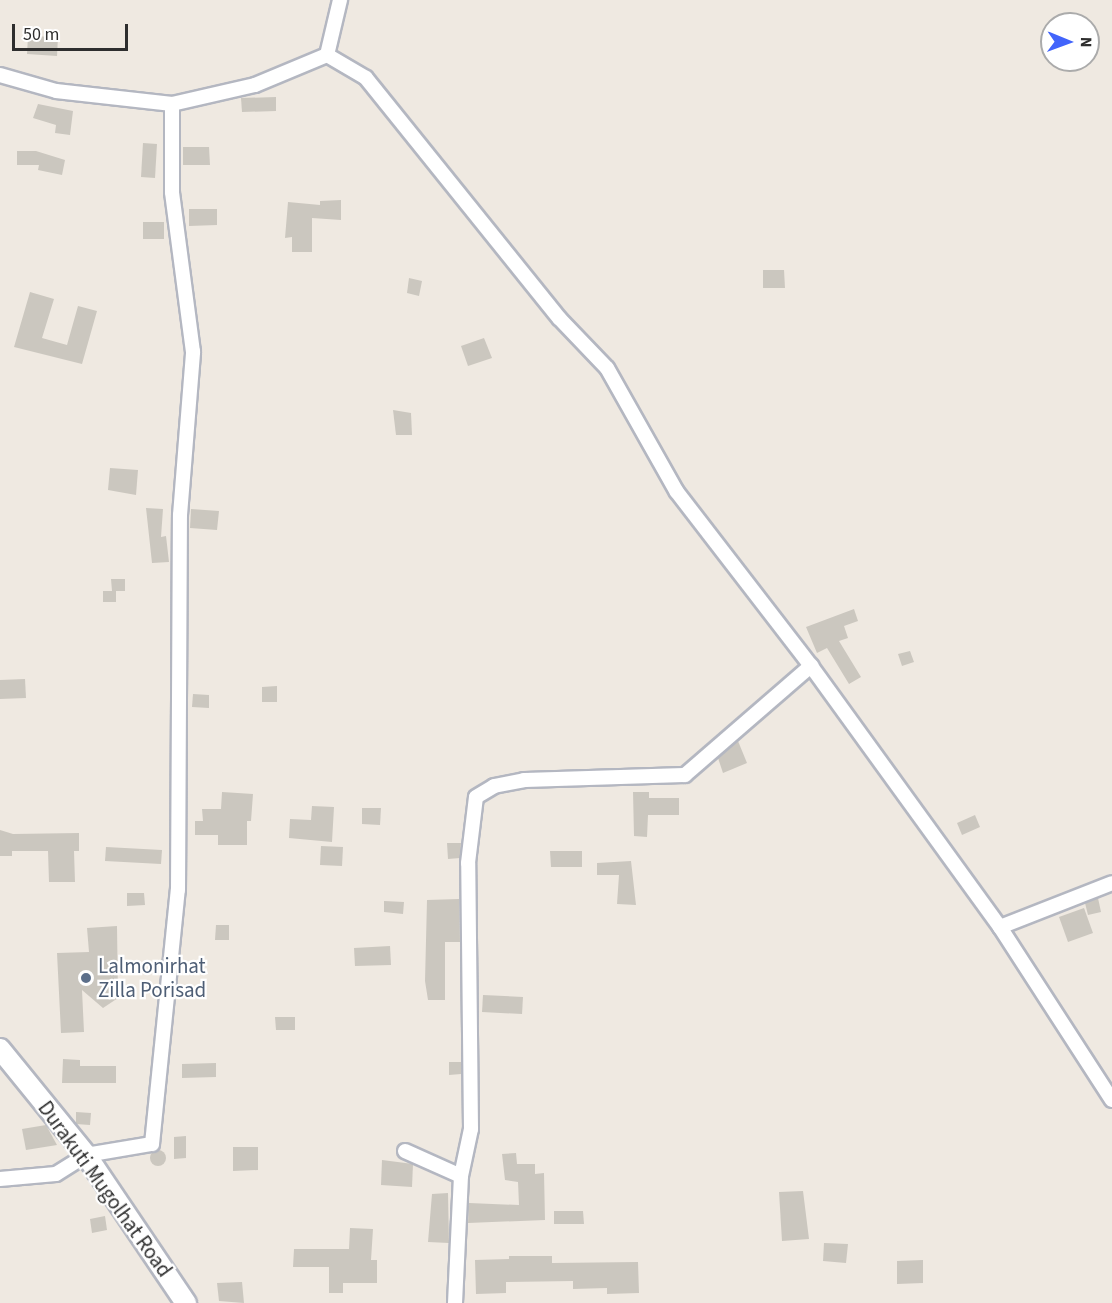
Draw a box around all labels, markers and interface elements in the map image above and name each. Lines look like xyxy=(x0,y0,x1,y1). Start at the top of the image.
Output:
scale bar xyxy=(15,12,130,50)
north arrow xyxy=(1040,12,1100,72)
text: 50 m xyxy=(23,22,59,47)
text: N xyxy=(1075,37,1097,48)
place label: Lalmonirhat Zilla Porisad xyxy=(98,953,206,1003)
marker: Lalmonirhat Zilla Porisad xyxy=(79,971,93,985)
street label: Durakuti Mugolhat Road xyxy=(33,1096,177,1282)

